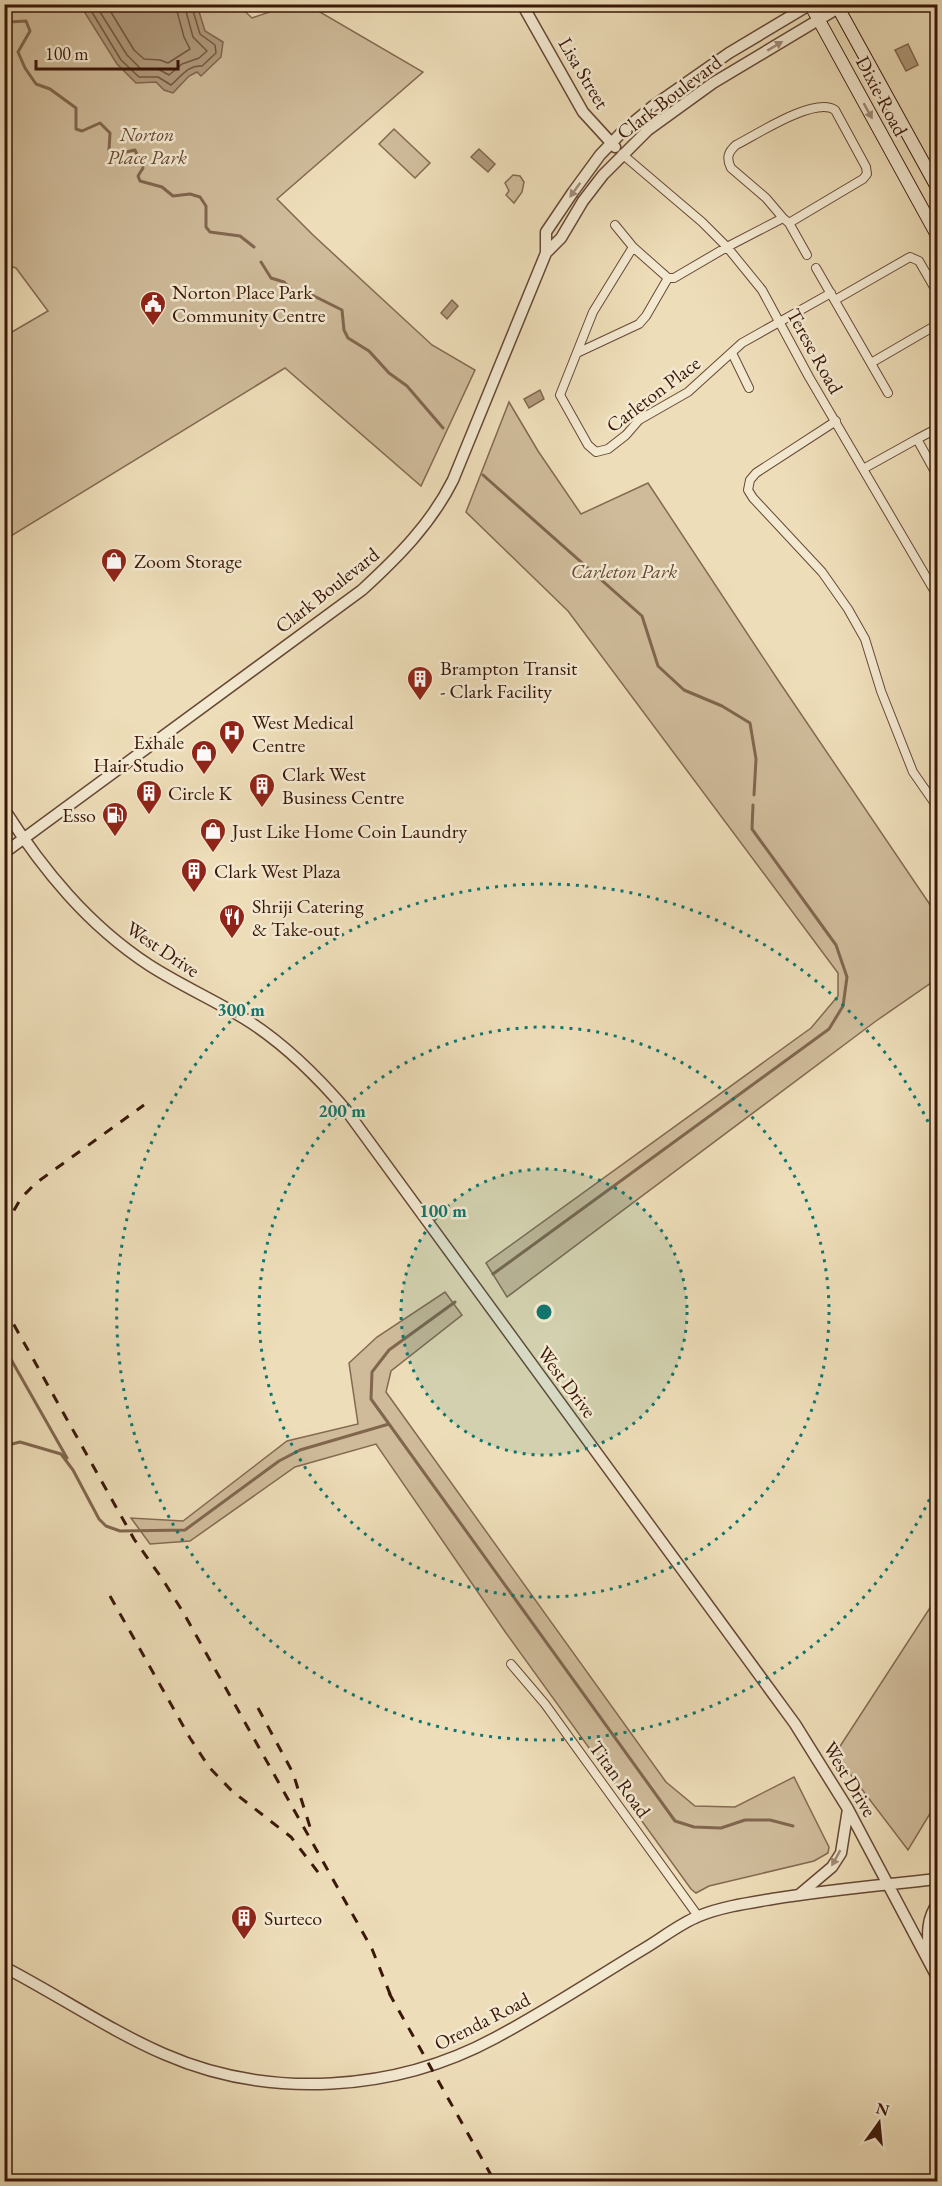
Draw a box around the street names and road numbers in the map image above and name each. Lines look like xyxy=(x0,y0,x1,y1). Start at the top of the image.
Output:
street label: Lisa Street xyxy=(553,32,616,114)
street label: Clark Boulevard xyxy=(611,48,727,145)
street label: Dixie Road xyxy=(850,51,914,141)
street label: Terese Road xyxy=(781,304,850,399)
street label: Carleton Place xyxy=(601,350,706,438)
street label: Clark Boulevard xyxy=(270,541,385,639)
street label: West Drive xyxy=(121,915,205,983)
street label: West Drive xyxy=(531,1341,603,1423)
street label: Titan Road xyxy=(583,1735,657,1823)
street label: West Drive xyxy=(817,1736,883,1822)
street label: Orenda Road xyxy=(430,1985,535,2056)

